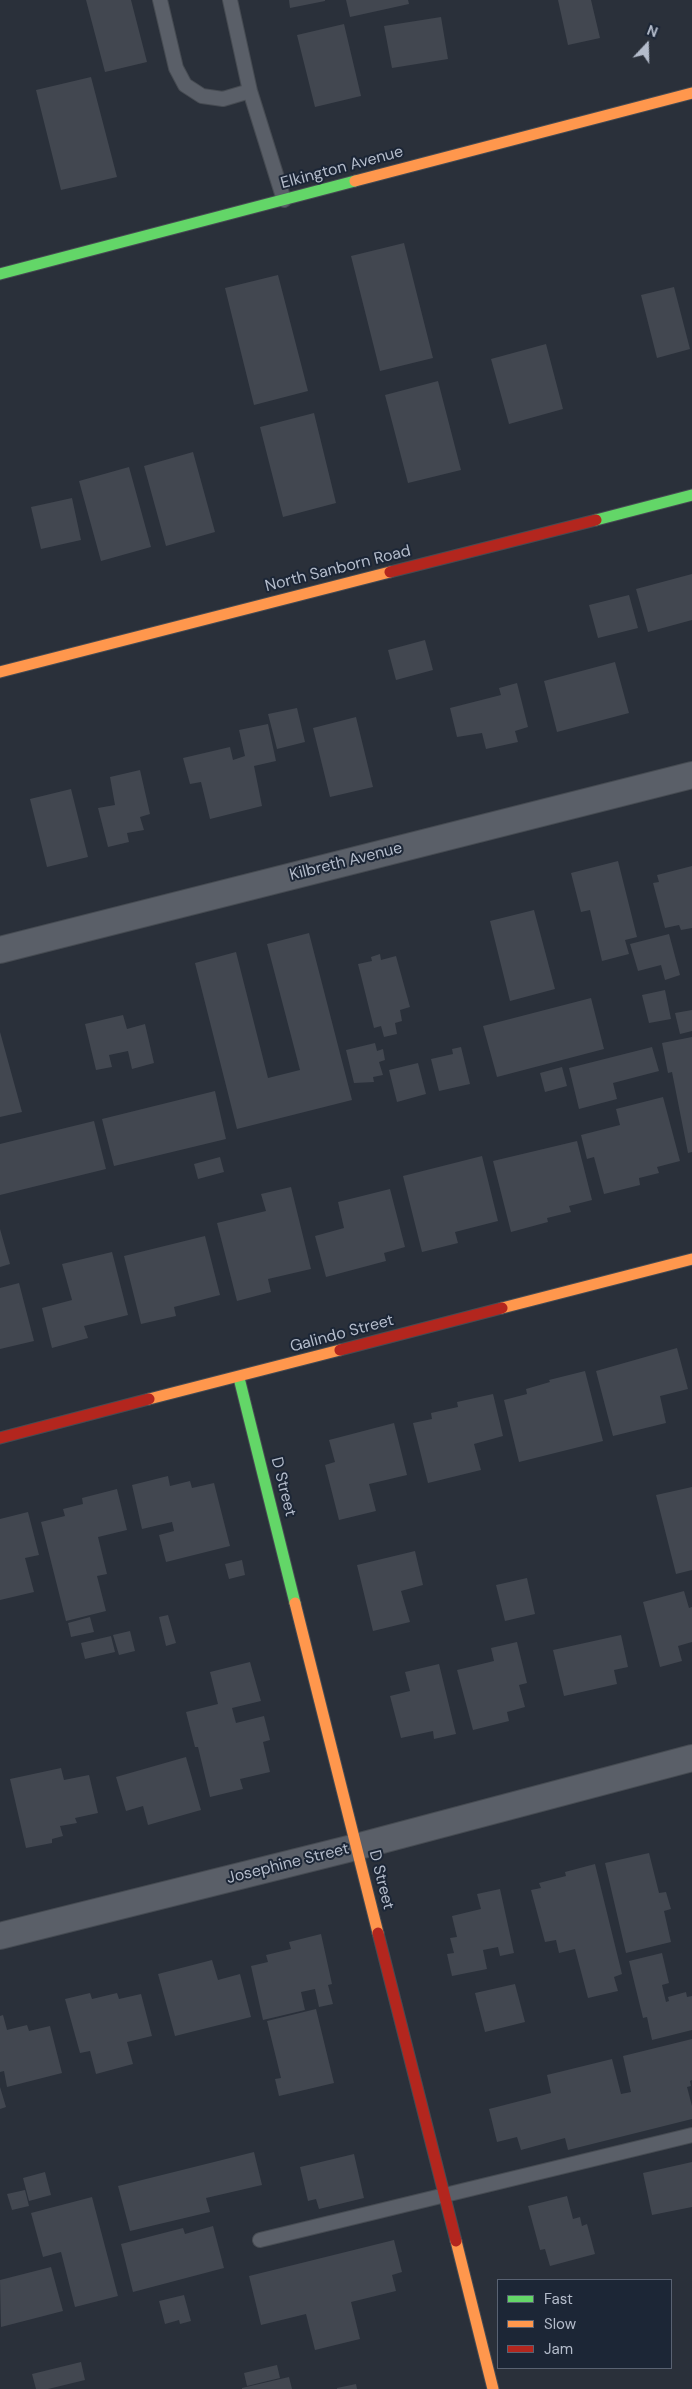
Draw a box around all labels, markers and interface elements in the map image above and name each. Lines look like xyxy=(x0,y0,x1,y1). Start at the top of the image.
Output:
north arrow xyxy=(622,20,672,70)
text: N xyxy=(644,21,660,41)
street label: Elkington Avenue xyxy=(279,142,405,194)
street label: North Sanborn Road xyxy=(263,542,413,596)
street label: Kilbreth Avenue xyxy=(288,839,404,885)
street label: Galindo Street xyxy=(288,1311,396,1357)
street label: D Street xyxy=(266,1455,300,1519)
street label: Josephine Street xyxy=(225,1839,351,1889)
street label: D Street xyxy=(364,1848,398,1912)
legend xyxy=(497,2279,672,2369)
text: Fast xyxy=(544,2289,573,2309)
text: Slow xyxy=(544,2314,576,2334)
text: Jam xyxy=(544,2339,573,2359)

